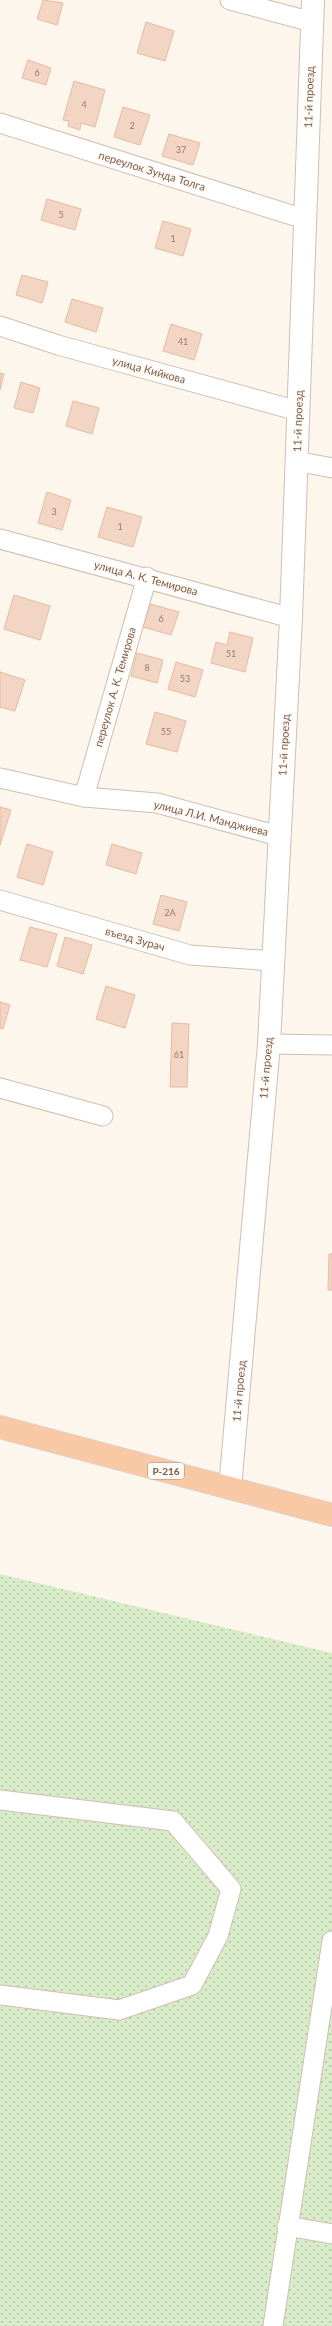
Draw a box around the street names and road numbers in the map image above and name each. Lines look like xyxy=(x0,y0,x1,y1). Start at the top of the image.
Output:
street label: 11-й проезд xyxy=(301,66,316,128)
street label: переулок Зунда Толга xyxy=(97,148,207,193)
street label: улица Кийкова xyxy=(111,353,187,386)
street label: 11-й проезд xyxy=(290,390,305,452)
street label: улица А. К. Темирова xyxy=(93,557,199,598)
street label: переулок А. К. Темирова xyxy=(91,625,138,748)
street label: 11-й проезд xyxy=(275,713,292,776)
street label: улица Л.И. Манджиева xyxy=(153,797,270,838)
street label: въезд Зурач xyxy=(104,924,166,953)
street label: 11-й проезд xyxy=(256,1036,275,1099)
street label: 11-й проезд xyxy=(229,1359,248,1422)
road number: Р-216 xyxy=(148,1463,184,1479)

